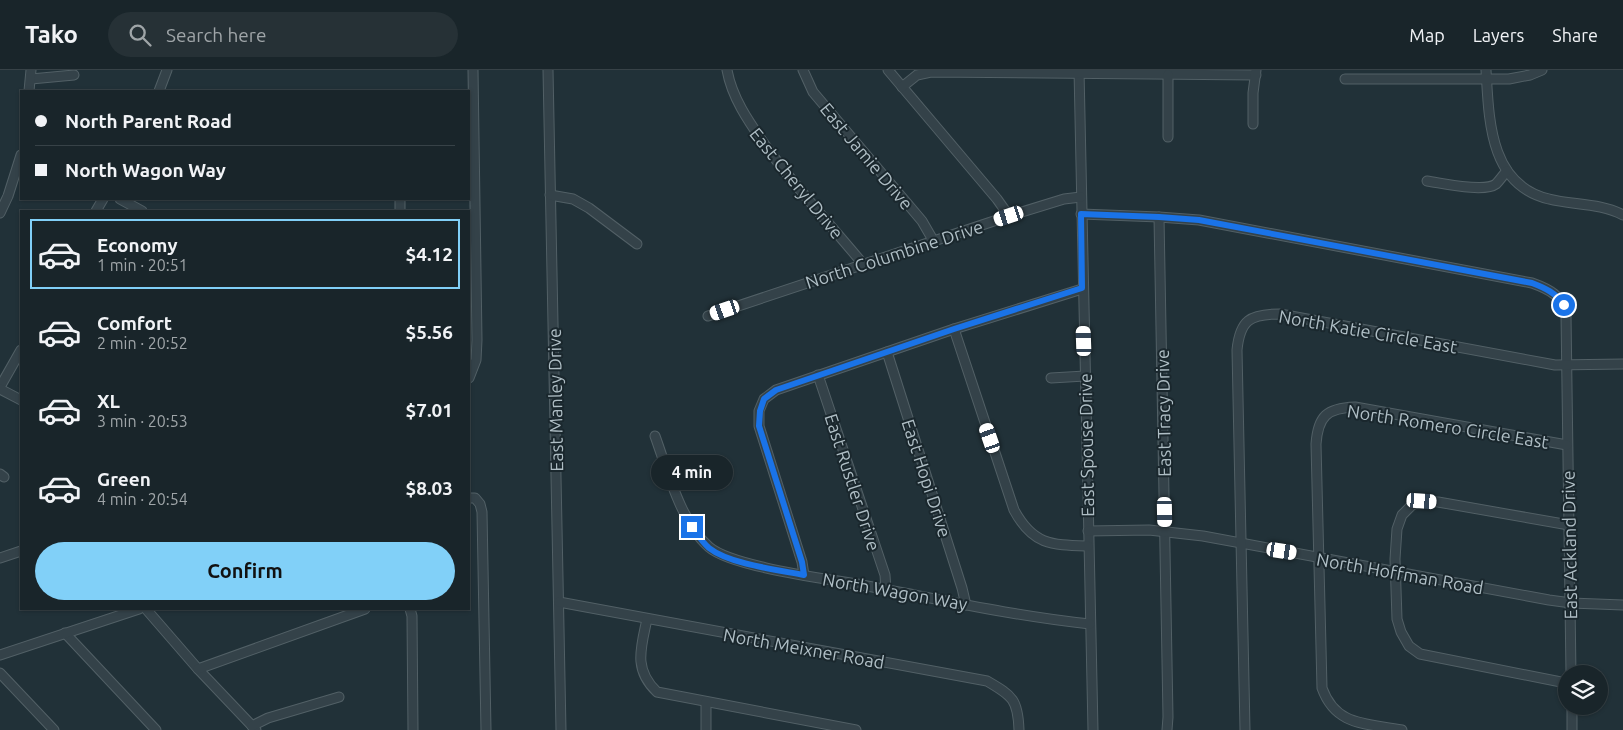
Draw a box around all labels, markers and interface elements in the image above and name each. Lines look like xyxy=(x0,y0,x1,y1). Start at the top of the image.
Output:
search box xyxy=(108,12,458,57)
text: Tako xyxy=(25,21,78,48)
icon: search xyxy=(126,21,154,49)
text: Search here xyxy=(166,24,266,46)
text: Map xyxy=(1409,25,1445,45)
text: Layers xyxy=(1473,25,1524,45)
text: Share xyxy=(1552,25,1598,45)
street label: East Jamie Drive xyxy=(817,99,917,213)
text: North Parent Road xyxy=(65,110,232,132)
street label: East Cheryl Drive xyxy=(746,124,848,242)
text: North Wagon Way xyxy=(65,159,226,181)
car xyxy=(992,204,1025,228)
street label: North Columbine Drive xyxy=(803,216,985,292)
icon: car xyxy=(37,232,82,277)
text: Economy xyxy=(97,234,178,256)
text: $4.12 xyxy=(405,243,453,265)
text: 1 min · 20:51 xyxy=(97,256,188,274)
route start xyxy=(1553,294,1575,316)
car xyxy=(708,298,741,322)
street label: North Katie Circle East xyxy=(1277,305,1459,357)
icon: car xyxy=(37,310,82,355)
text: Comfort xyxy=(97,312,172,334)
text: $5.56 xyxy=(405,321,453,343)
car xyxy=(1075,326,1092,356)
street label: East Manley Drive xyxy=(544,328,566,472)
text: 2 min · 20:52 xyxy=(97,334,188,352)
street label: East Tracy Drive xyxy=(1152,349,1174,477)
street label: East Spouse Drive xyxy=(1075,373,1097,517)
icon: car xyxy=(37,388,82,433)
text: XL xyxy=(97,390,120,412)
text: $7.01 xyxy=(405,399,453,421)
street label: North Romero Circle East xyxy=(1346,400,1550,452)
street label: East Rustler Drive xyxy=(821,411,885,553)
text: 3 min · 20:53 xyxy=(97,412,188,430)
street label: East Hopi Drive xyxy=(898,416,956,540)
car xyxy=(978,421,1001,455)
callout: 4 min xyxy=(651,454,733,490)
text: 4 min xyxy=(672,463,712,481)
icon: car xyxy=(37,466,82,511)
text: Green xyxy=(97,468,151,490)
street label: East Ackland Drive xyxy=(1558,470,1580,620)
text: $8.03 xyxy=(405,477,453,499)
text: 4 min · 20:54 xyxy=(97,490,188,508)
car xyxy=(1406,492,1437,510)
car xyxy=(1157,497,1172,527)
route end xyxy=(681,516,703,538)
car xyxy=(1266,541,1297,561)
button: Confirm xyxy=(35,542,455,600)
street label: North Hoffman Road xyxy=(1315,548,1485,598)
street label: North Wagon Way xyxy=(821,568,969,614)
street label: North Meixner Road xyxy=(722,624,886,672)
map controls xyxy=(1558,665,1608,715)
button: layers xyxy=(1558,665,1608,715)

